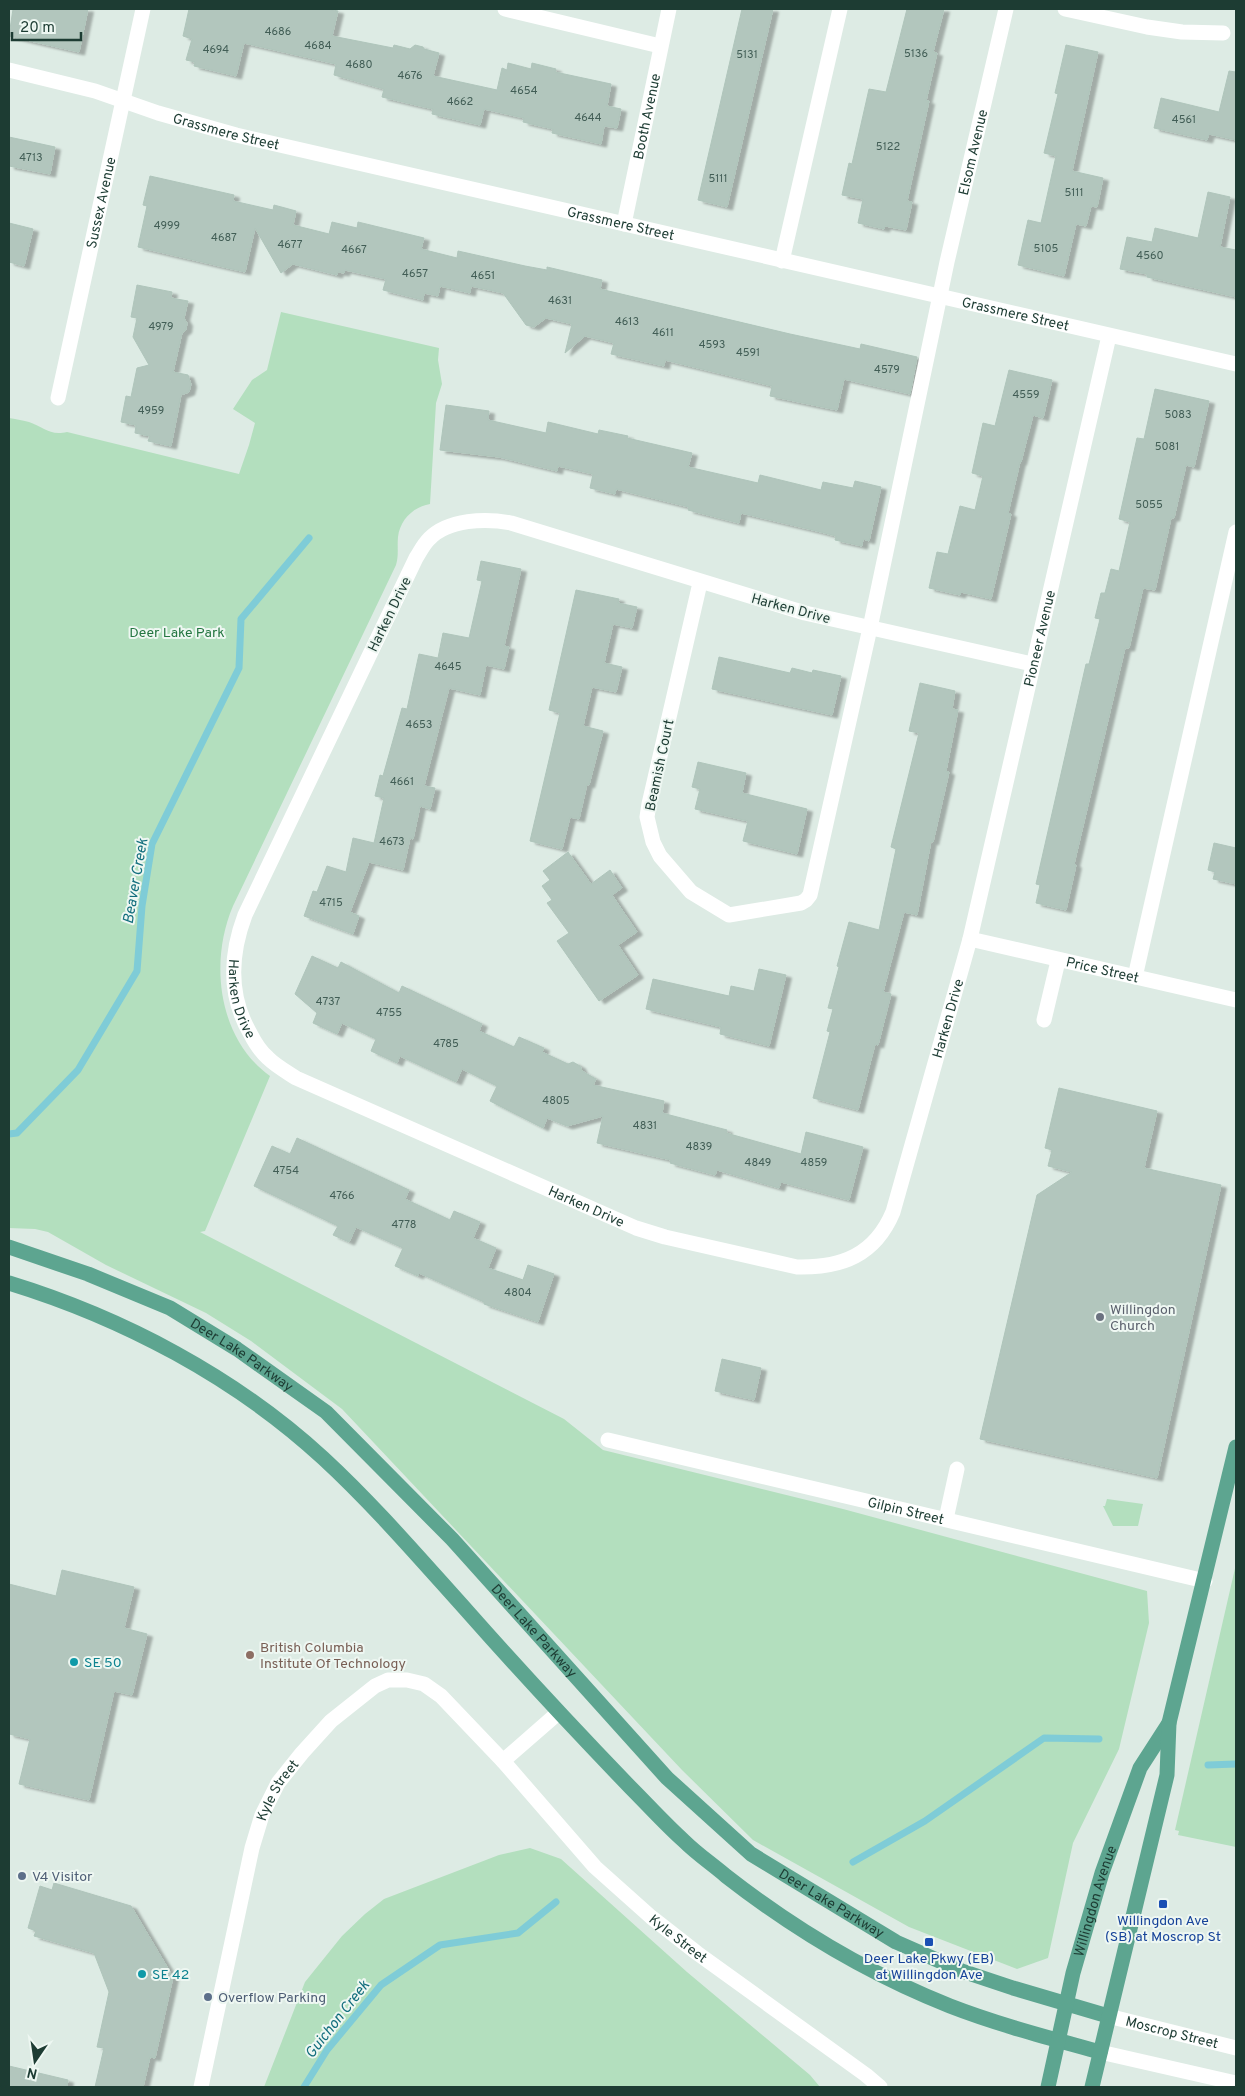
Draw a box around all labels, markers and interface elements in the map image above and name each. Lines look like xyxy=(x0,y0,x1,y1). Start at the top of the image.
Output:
scale bar xyxy=(12,10,81,42)
text: 20 m xyxy=(20,19,55,38)
house number: 4686 xyxy=(265,25,291,39)
house number: 4684 xyxy=(305,39,332,53)
house number: 4694 xyxy=(203,43,229,57)
house number: 5136 xyxy=(904,47,928,61)
house number: 5131 xyxy=(736,48,758,62)
house number: 4680 xyxy=(345,58,373,72)
house number: 4676 xyxy=(398,69,422,83)
street label: Booth Avenue xyxy=(631,72,665,161)
house number: 4654 xyxy=(510,84,538,98)
house number: 4662 xyxy=(447,95,473,109)
street label: Elsom Avenue xyxy=(956,108,992,197)
street label: Grassmere Street xyxy=(171,111,281,155)
house number: 4644 xyxy=(574,111,602,125)
house number: 4561 xyxy=(1172,113,1196,127)
house number: 5122 xyxy=(876,140,900,154)
house number: 4713 xyxy=(19,151,43,165)
street label: Sussex Avenue xyxy=(84,156,120,250)
house number: 5111 xyxy=(708,172,728,186)
house number: 5111 xyxy=(1064,186,1084,200)
street label: Grassmere Street xyxy=(565,204,676,245)
house number: 4999 xyxy=(154,219,180,233)
house number: 4687 xyxy=(211,231,237,245)
house number: 4677 xyxy=(277,238,303,252)
house number: 5105 xyxy=(1034,242,1059,256)
house number: 4667 xyxy=(341,243,367,257)
house number: 4560 xyxy=(1136,249,1164,263)
house number: 4657 xyxy=(402,267,428,281)
house number: 4651 xyxy=(471,269,495,283)
house number: 4631 xyxy=(548,294,572,308)
street label: Grassmere Street xyxy=(960,294,1071,335)
house number: 4613 xyxy=(615,315,639,329)
house number: 4979 xyxy=(148,320,174,334)
house number: 4611 xyxy=(652,326,674,340)
house number: 4593 xyxy=(699,338,725,352)
house number: 4591 xyxy=(736,346,760,360)
house number: 4579 xyxy=(874,363,900,377)
house number: 4559 xyxy=(1013,388,1039,402)
house number: 4959 xyxy=(138,404,164,418)
house number: 5083 xyxy=(1164,408,1192,422)
house number: 5081 xyxy=(1155,440,1179,454)
house number: 5055 xyxy=(1135,498,1163,512)
street label: Harken Drive xyxy=(365,574,416,655)
street label: Pioneer Avenue xyxy=(1021,589,1060,689)
street label: Harken Drive xyxy=(749,591,832,628)
park label: Deer Lake Park xyxy=(129,625,225,642)
house number: 4645 xyxy=(434,660,462,674)
house number: 4653 xyxy=(406,718,432,732)
street label: Beamish Court xyxy=(642,718,678,813)
house number: 4661 xyxy=(390,775,414,789)
house number: 4673 xyxy=(379,835,405,849)
water label: Beaver Creek xyxy=(120,837,153,926)
house number: 4715 xyxy=(319,896,343,910)
street label: Price Street xyxy=(1064,954,1140,987)
street label: Harken Drive xyxy=(224,959,258,1042)
street label: Harken Drive xyxy=(930,977,968,1060)
house number: 4737 xyxy=(316,995,341,1009)
house number: 4755 xyxy=(376,1006,402,1020)
house number: 4785 xyxy=(433,1037,459,1051)
house number: 4805 xyxy=(542,1094,570,1108)
house number: 4831 xyxy=(633,1119,657,1133)
house number: 4839 xyxy=(686,1140,712,1154)
house number: 4849 xyxy=(745,1156,771,1170)
house number: 4859 xyxy=(801,1156,827,1170)
house number: 4754 xyxy=(273,1164,299,1178)
street label: Harken Drive xyxy=(545,1183,627,1232)
house number: 4766 xyxy=(329,1189,355,1203)
house number: 4778 xyxy=(392,1218,416,1232)
house number: 4804 xyxy=(504,1286,532,1300)
place label: Willingdon Church xyxy=(1110,1302,1176,1335)
marker: Willingdon Church xyxy=(1094,1311,1106,1323)
street label: Deer Lake Parkway xyxy=(187,1315,296,1396)
street label: Gilpin Street xyxy=(865,1495,945,1529)
street label: Deer Lake Parkway xyxy=(487,1581,580,1682)
place label: British Columbia Institute Of Technology xyxy=(260,1640,406,1673)
marker: British Columbia Institute Of Technology xyxy=(244,1649,256,1661)
place label: SE 50 xyxy=(84,1655,122,1672)
marker: SE 50 xyxy=(68,1656,80,1668)
street label: Kyle Street xyxy=(254,1757,303,1823)
street label: Willingdon Avenue xyxy=(1071,1844,1121,1959)
street label: Deer Lake Parkway xyxy=(775,1866,887,1943)
place label: V4 Visitor xyxy=(32,1869,93,1886)
marker: V4 Visitor xyxy=(16,1870,28,1882)
marker: Willingdon Ave (SB) at Moscrop St xyxy=(1157,1898,1169,1910)
street label: Kyle Street xyxy=(645,1912,710,1967)
place label: Willingdon Ave (SB) at Moscrop St xyxy=(1105,1913,1221,1946)
marker: Deer Lake Pkwy (EB) at Willingdon Ave xyxy=(923,1936,935,1948)
place label: Deer Lake Pkwy (EB) at Willingdon Ave xyxy=(864,1951,994,1984)
place label: SE 42 xyxy=(152,1967,189,1984)
marker: SE 42 xyxy=(136,1968,148,1980)
water label: Guichon Creek xyxy=(302,1977,375,2063)
place label: Overflow Parking xyxy=(218,1990,326,2007)
marker: Overflow Parking xyxy=(202,1991,214,2003)
street label: Moscrop Street xyxy=(1123,2014,1220,2053)
north arrow xyxy=(10,2036,60,2086)
text: N xyxy=(26,2063,39,2082)

